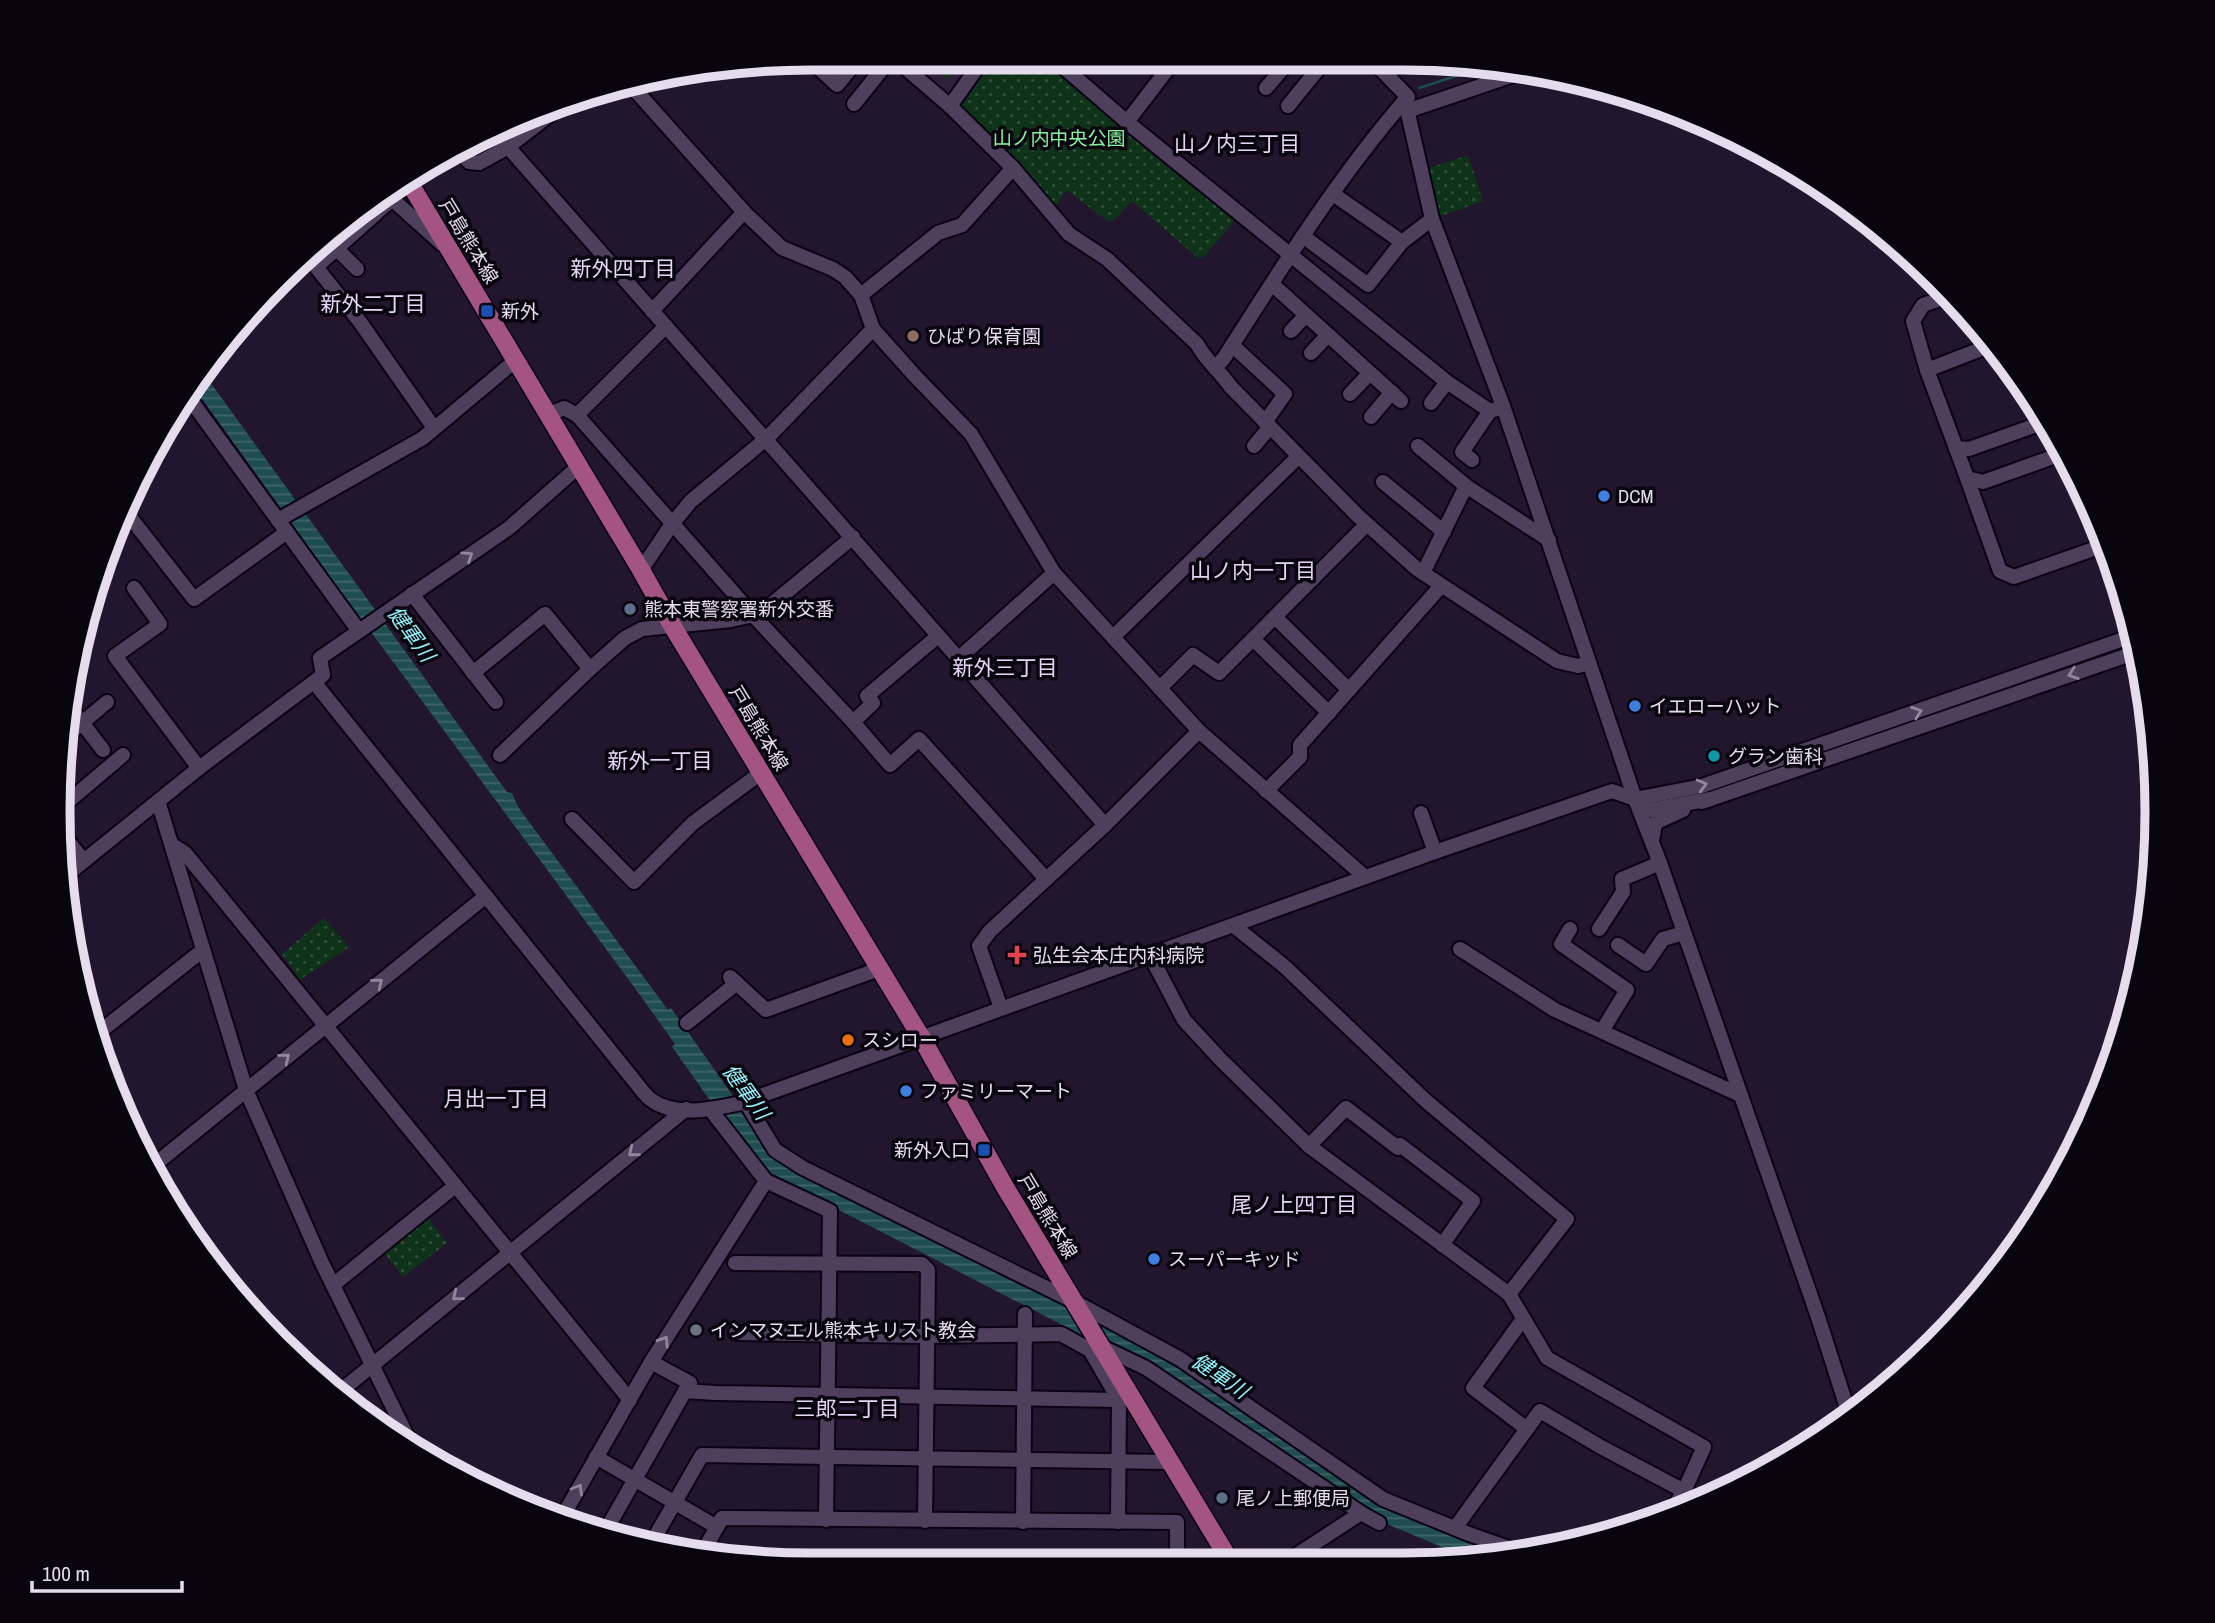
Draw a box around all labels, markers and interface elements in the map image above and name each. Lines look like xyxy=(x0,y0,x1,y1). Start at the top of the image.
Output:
park label: 山ノ内中央公園 xyxy=(992,125,1126,151)
district label: 山ノ内三丁目 xyxy=(1174,129,1300,158)
street label: 戸島熊本線 xyxy=(433,194,505,288)
district label: 新外四丁目 xyxy=(571,254,676,283)
district label: 新外二丁目 xyxy=(321,289,426,318)
place label: 新外 xyxy=(501,298,539,324)
marker: 新外 xyxy=(479,303,495,319)
place label: ひばり保育園 xyxy=(927,323,1041,349)
marker: ひばり保育園 xyxy=(905,328,921,344)
place label: DCM xyxy=(1618,483,1653,509)
marker: DCM xyxy=(1596,488,1612,504)
one-way arrow xyxy=(460,552,473,564)
district label: 山ノ内一丁目 xyxy=(1190,556,1316,585)
place label: 熊本東警察署新外交番 xyxy=(644,596,834,622)
water label: 健軍川 xyxy=(381,600,443,669)
marker: 熊本東警察署新外交番 xyxy=(622,601,638,617)
district label: 新外三丁目 xyxy=(953,653,1058,682)
one-way arrow xyxy=(2068,666,2080,680)
street label: 戸島熊本線 xyxy=(723,681,795,775)
place label: イエローハット xyxy=(1649,693,1781,719)
marker: イエローハット xyxy=(1627,698,1643,714)
one-way arrow xyxy=(1911,706,1923,720)
place label: グラン歯科 xyxy=(1728,743,1823,769)
district label: 新外一丁目 xyxy=(608,746,713,775)
marker: グラン歯科 xyxy=(1706,748,1722,764)
one-way arrow xyxy=(1695,779,1707,793)
place label: 弘生会本庄内科病院 xyxy=(1033,942,1204,968)
marker: 弘生会本庄内科病院 xyxy=(1007,945,1027,965)
one-way arrow xyxy=(369,979,382,991)
place label: スシロー xyxy=(862,1027,938,1053)
marker: スシロー xyxy=(840,1032,856,1048)
one-way arrow xyxy=(277,1054,290,1066)
water label: 健軍川 xyxy=(716,1058,778,1127)
place label: ファミリーマート xyxy=(920,1078,1072,1104)
marker: ファミリーマート xyxy=(898,1083,914,1099)
district label: 月出一丁目 xyxy=(444,1084,549,1113)
place label: 新外入口 xyxy=(894,1137,970,1163)
marker: 新外入口 xyxy=(976,1142,992,1158)
one-way arrow xyxy=(629,1144,641,1157)
street label: 戸島熊本線 xyxy=(1012,1169,1084,1263)
district label: 尾ノ上四丁目 xyxy=(1231,1190,1357,1219)
place label: スーパーキッド xyxy=(1168,1246,1301,1272)
marker: スーパーキッド xyxy=(1146,1251,1162,1267)
one-way arrow xyxy=(452,1288,465,1300)
place label: インマヌエル熊本キリスト教会 xyxy=(710,1317,976,1343)
marker: インマヌエル熊本キリスト教会 xyxy=(688,1322,704,1338)
one-way arrow xyxy=(656,1336,669,1349)
water label: 健軍川 xyxy=(1186,1346,1256,1406)
district label: 三郎二丁目 xyxy=(795,1394,900,1423)
one-way arrow xyxy=(570,1484,583,1496)
place label: 尾ノ上郵便局 xyxy=(1236,1485,1350,1511)
marker: 尾ノ上郵便局 xyxy=(1214,1490,1230,1506)
scale bar xyxy=(32,1550,182,1594)
text: 100 m xyxy=(42,1559,90,1588)

